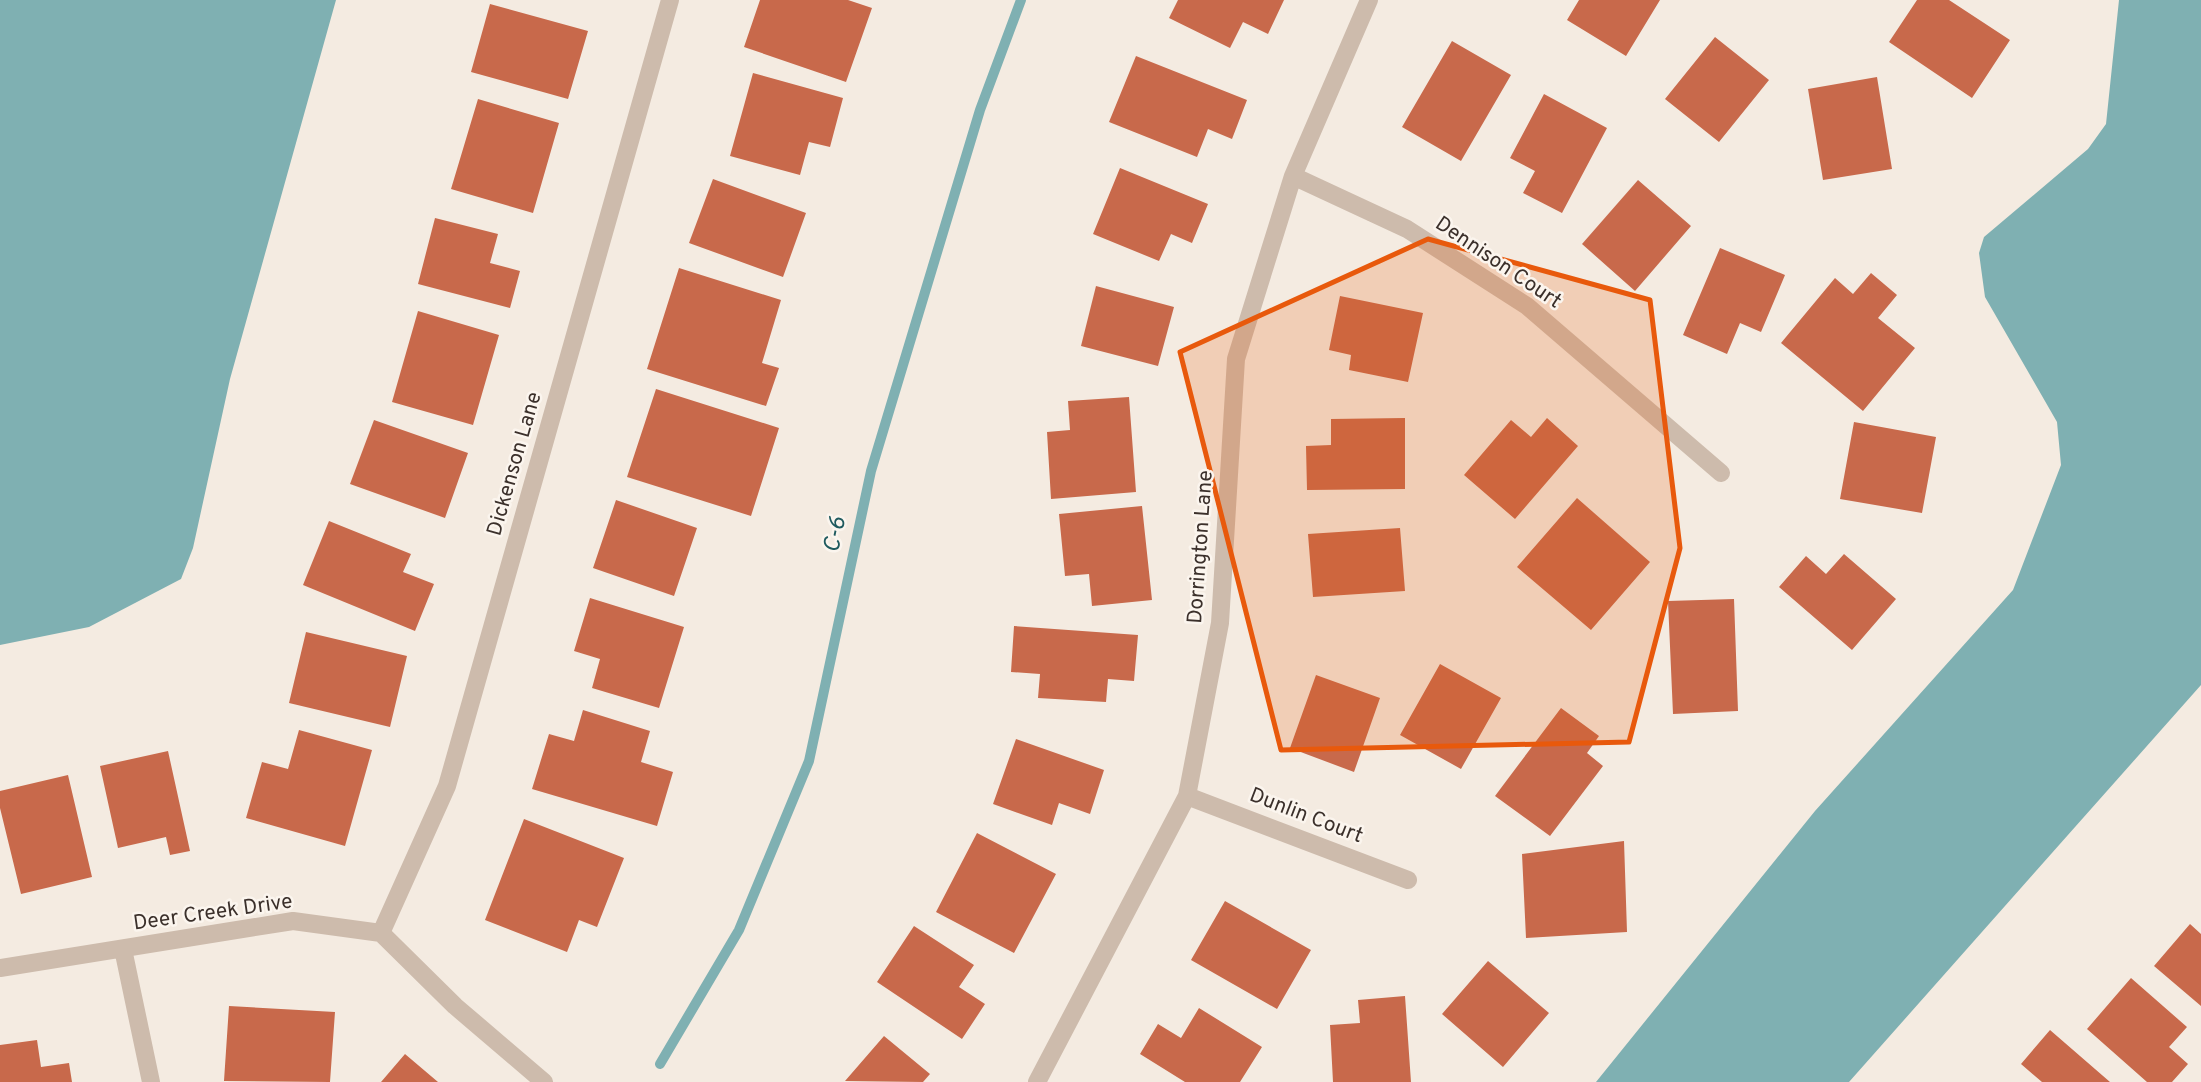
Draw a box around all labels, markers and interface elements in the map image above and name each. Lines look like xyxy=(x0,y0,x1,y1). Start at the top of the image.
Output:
street label: Dennison Court xyxy=(1430,211,1566,315)
street label: Dickenson Lane xyxy=(482,389,548,539)
street label: Dorrington Lane xyxy=(1182,469,1220,625)
water label: C-6 xyxy=(818,514,854,556)
street label: Dunlin Court xyxy=(1245,782,1367,850)
street label: Deer Creek Drive xyxy=(132,888,294,938)

